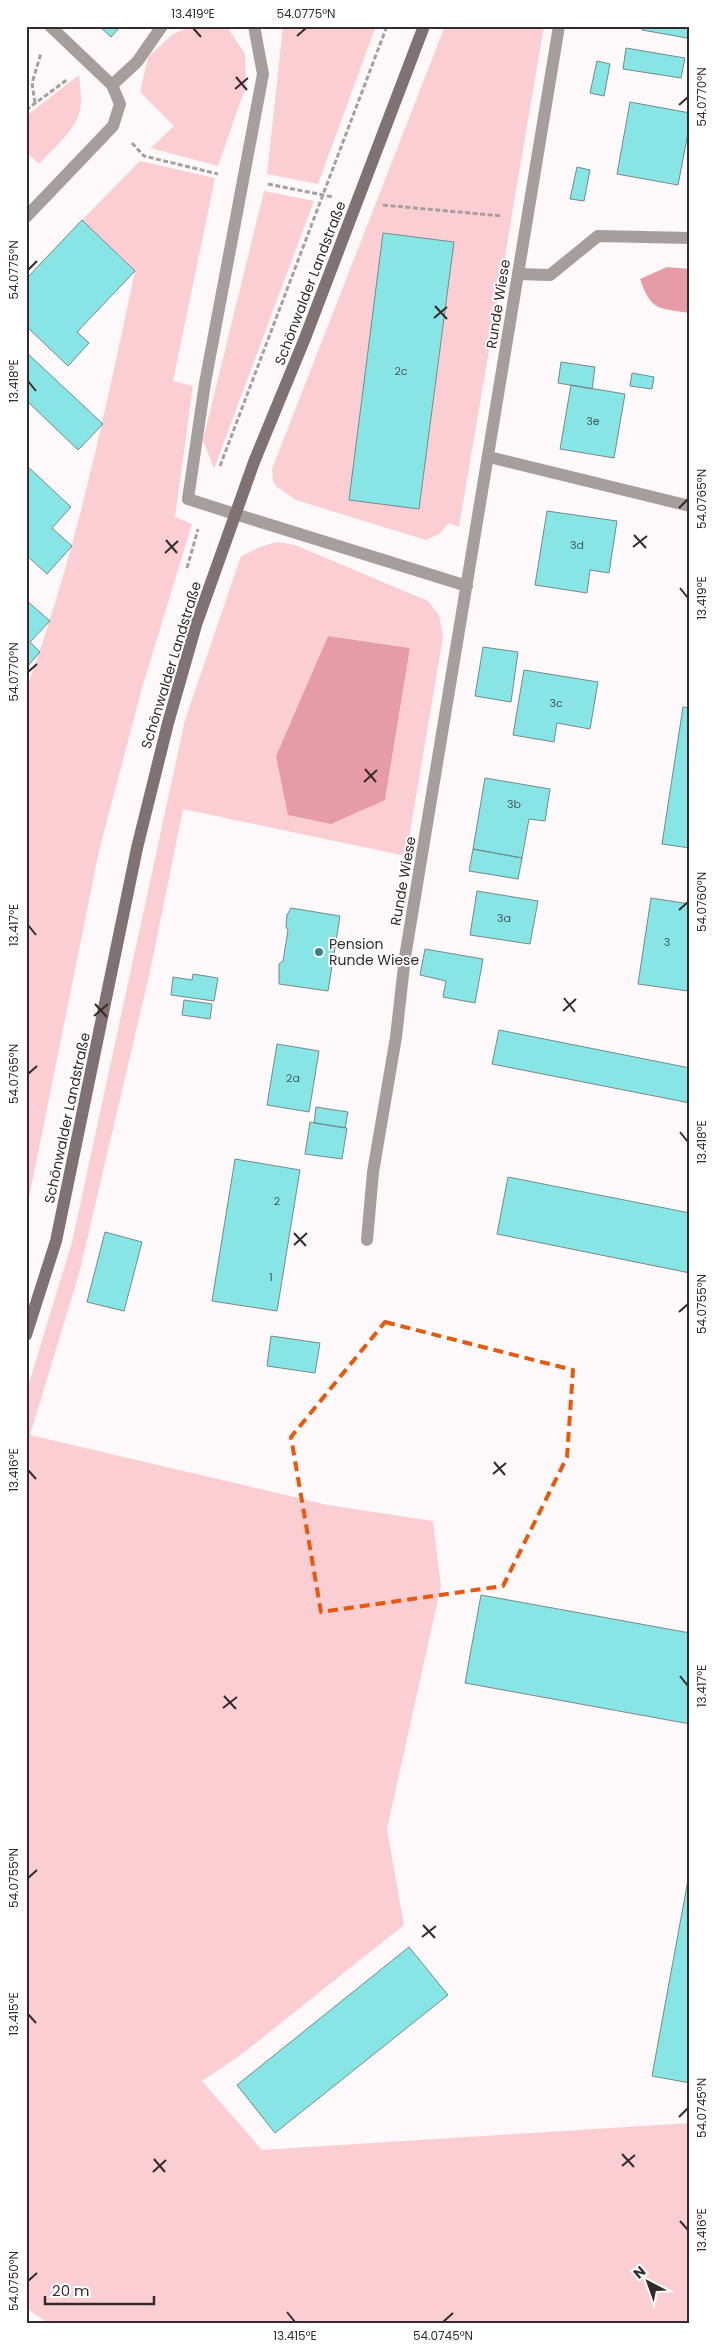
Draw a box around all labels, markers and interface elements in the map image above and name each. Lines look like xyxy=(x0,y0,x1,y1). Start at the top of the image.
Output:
text: 13.419°E xyxy=(171,5,215,22)
text: 54.0775°N xyxy=(276,5,336,22)
text: 54.0770°N xyxy=(693,67,710,127)
street label: Schönwalder Landstraße xyxy=(269,198,351,368)
text: 54.0775°N xyxy=(5,240,22,300)
street label: Runde Wiese xyxy=(481,258,515,350)
text: 13.418°E xyxy=(5,359,22,403)
house number: 2c xyxy=(394,363,408,379)
house number: 3e xyxy=(586,413,600,429)
text: 54.0765°N xyxy=(693,469,710,529)
house number: 3d xyxy=(570,537,584,553)
text: 13.419°E xyxy=(693,576,710,620)
street label: Schönwalder Landstraße xyxy=(136,578,206,751)
text: 54.0770°N xyxy=(5,642,22,702)
house number: 3c xyxy=(549,695,563,711)
house number: 3b xyxy=(507,796,521,812)
street label: Runde Wiese xyxy=(385,835,421,927)
text: 54.0760°N xyxy=(693,872,710,932)
text: 13.417°E xyxy=(5,904,22,946)
house number: 3a xyxy=(497,910,511,926)
place label: Pension Runde Wiese xyxy=(329,934,419,970)
house number: 3 xyxy=(664,934,670,950)
marker: Pension Runde Wiese xyxy=(313,946,325,958)
street label: Schönwalder Landstraße xyxy=(39,1030,95,1205)
text: 54.0765°N xyxy=(5,1044,22,1104)
house number: 2a xyxy=(286,1070,300,1086)
text: 13.418°E xyxy=(693,1120,710,1164)
house number: 2 xyxy=(274,1193,280,1209)
house number: 1 xyxy=(269,1269,273,1285)
text: 54.0755°N xyxy=(693,1274,710,1334)
text: 13.416°E xyxy=(5,1448,22,1492)
text: 13.417°E xyxy=(693,1665,710,1707)
text: 54.0755°N xyxy=(5,1848,22,1908)
text: 13.415°E xyxy=(5,1992,22,2036)
text: 54.0745°N xyxy=(693,2078,710,2138)
text: 13.416°E xyxy=(693,2208,710,2252)
text: 54.0750°N xyxy=(5,2251,22,2311)
north arrow xyxy=(624,2256,674,2306)
text: N xyxy=(629,2261,650,2283)
scale bar xyxy=(45,2274,154,2306)
text: 20 m xyxy=(52,2280,90,2301)
text: 13.415°E xyxy=(273,2327,317,2344)
text: 54.0745°N xyxy=(413,2327,473,2344)

